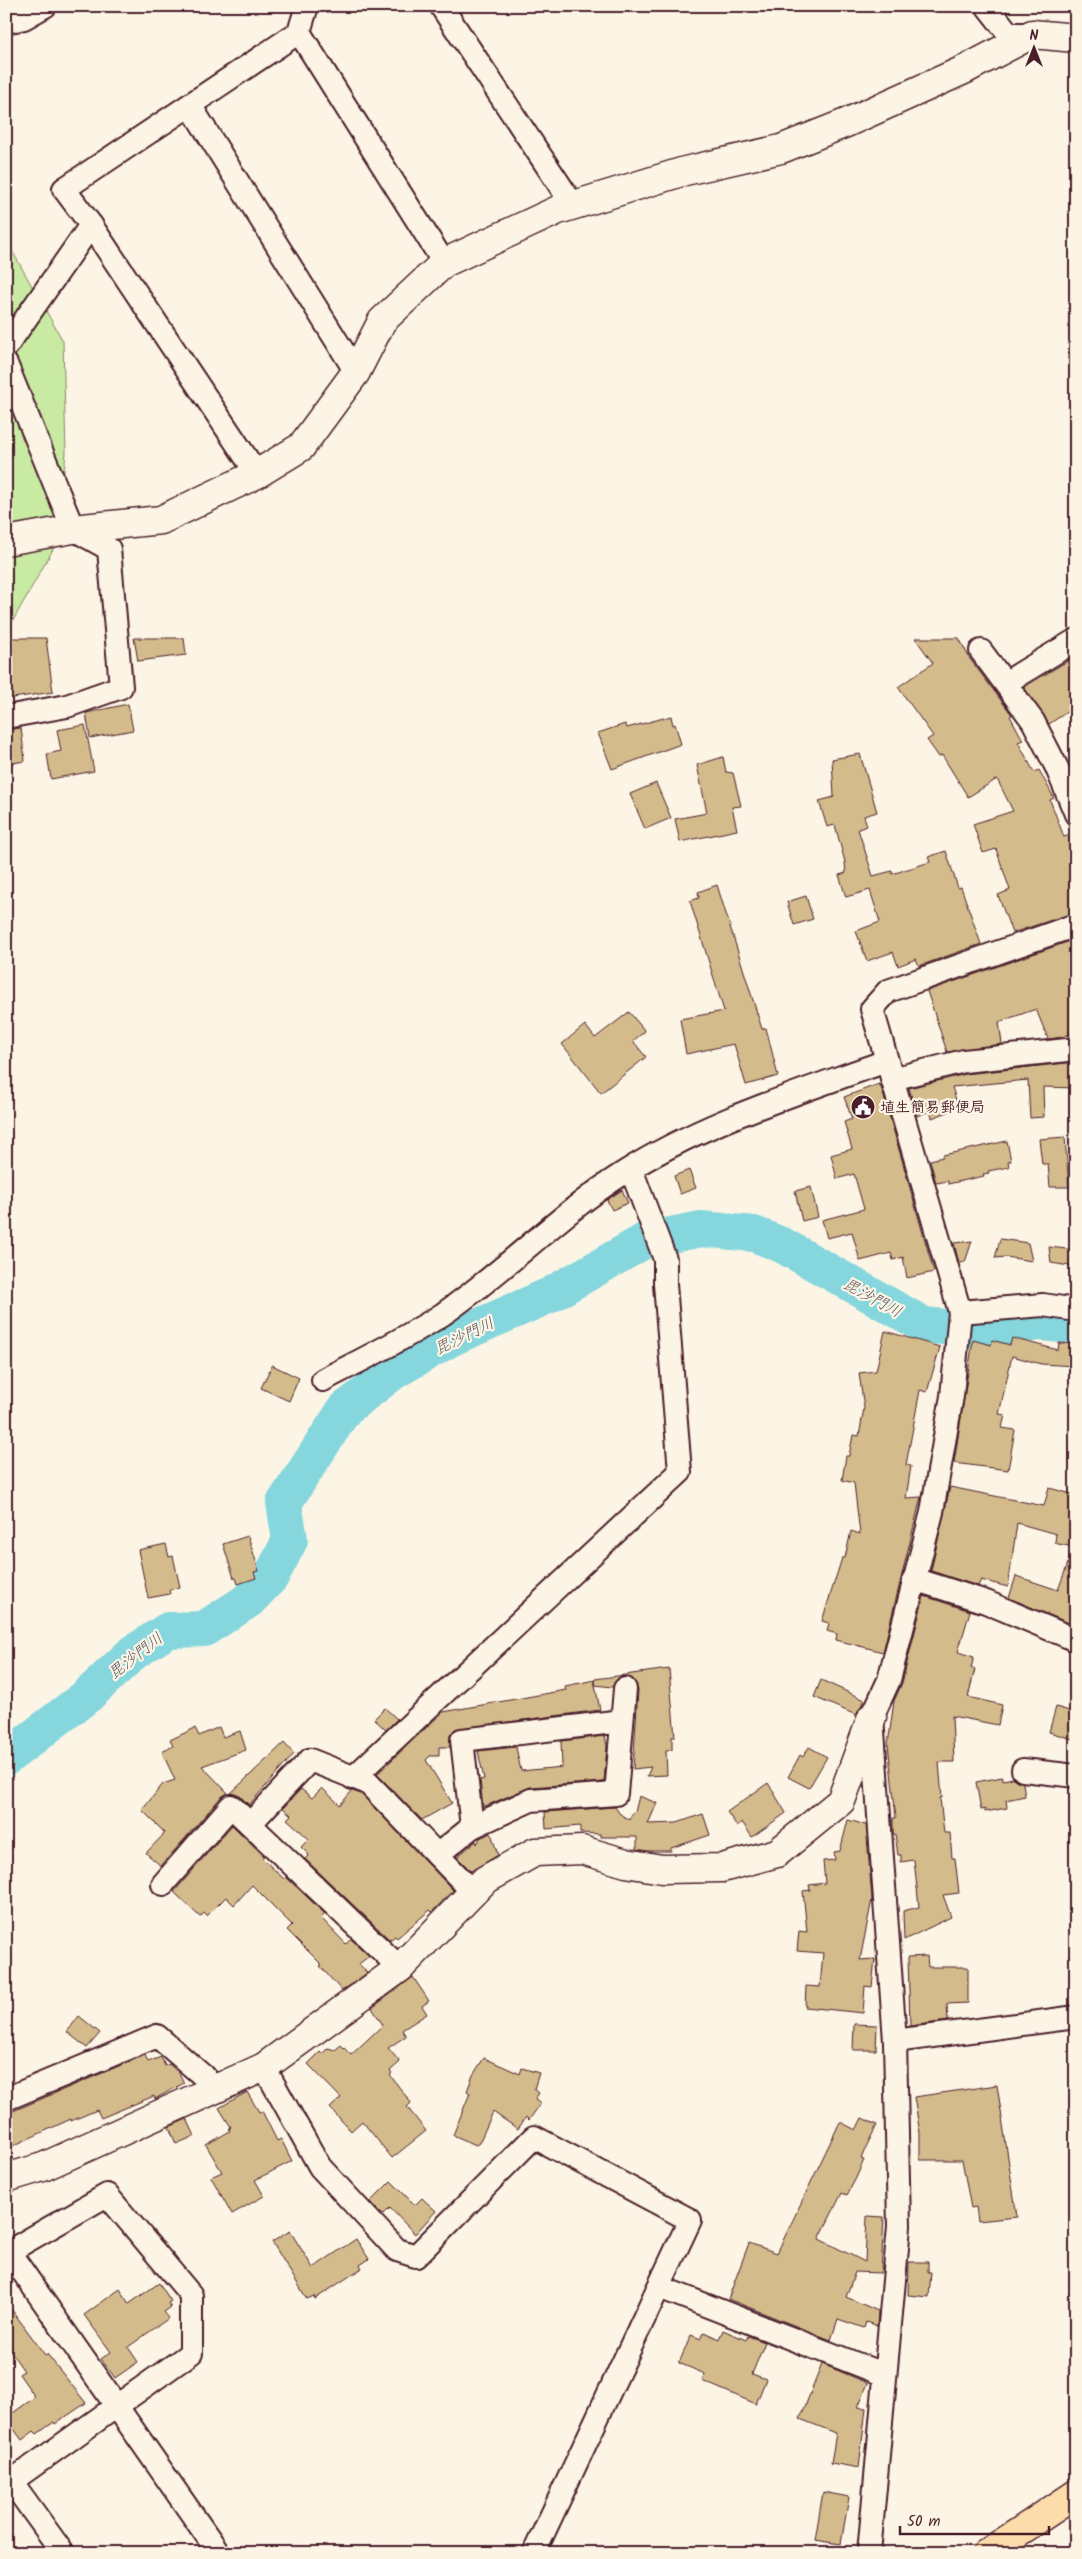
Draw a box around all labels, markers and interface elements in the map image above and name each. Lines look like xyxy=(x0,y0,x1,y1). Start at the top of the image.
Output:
north arrow xyxy=(1010,22,1060,72)
text: N xyxy=(1030,25,1039,47)
public building icon: 埴生簡易郵便局 xyxy=(850,1094,876,1120)
place label: 埴生簡易郵便局 xyxy=(880,1096,985,1120)
water label: 毘沙門川 xyxy=(838,1272,906,1325)
water label: 毘沙門川 xyxy=(430,1311,499,1362)
water label: 毘沙門川 xyxy=(103,1627,169,1686)
scale bar xyxy=(900,2504,1048,2536)
text: 50 m xyxy=(907,2510,941,2534)

